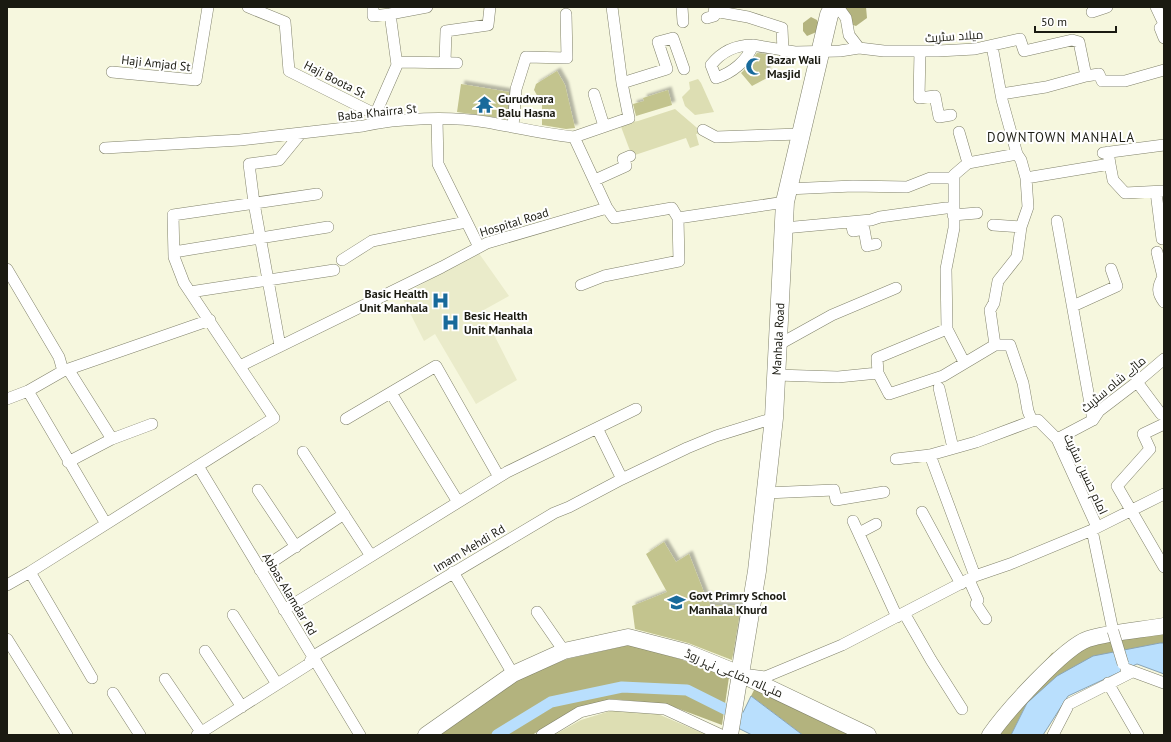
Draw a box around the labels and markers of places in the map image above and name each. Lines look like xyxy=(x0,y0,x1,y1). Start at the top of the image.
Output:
place label: Bazar Wali Masjid xyxy=(767,52,821,81)
mosque icon: Bazar Wali Masjid xyxy=(744,56,764,76)
place label: Gurudwara Balu Hasna xyxy=(498,91,555,120)
temple icon: Gurudwara Balu Hasna xyxy=(475,95,495,115)
place label: Basic Health Unit Manhala xyxy=(359,286,428,315)
hospital icon: Basic Health Unit Manhala xyxy=(431,290,451,310)
place label: Besic Health Unit Manhala xyxy=(464,308,533,337)
hospital icon: Besic Health Unit Manhala xyxy=(441,312,461,332)
place label: Govt Primry School Manhala Khurd xyxy=(689,588,787,617)
school or university icon: Govt Primry School Manhala Khurd xyxy=(666,592,686,612)

